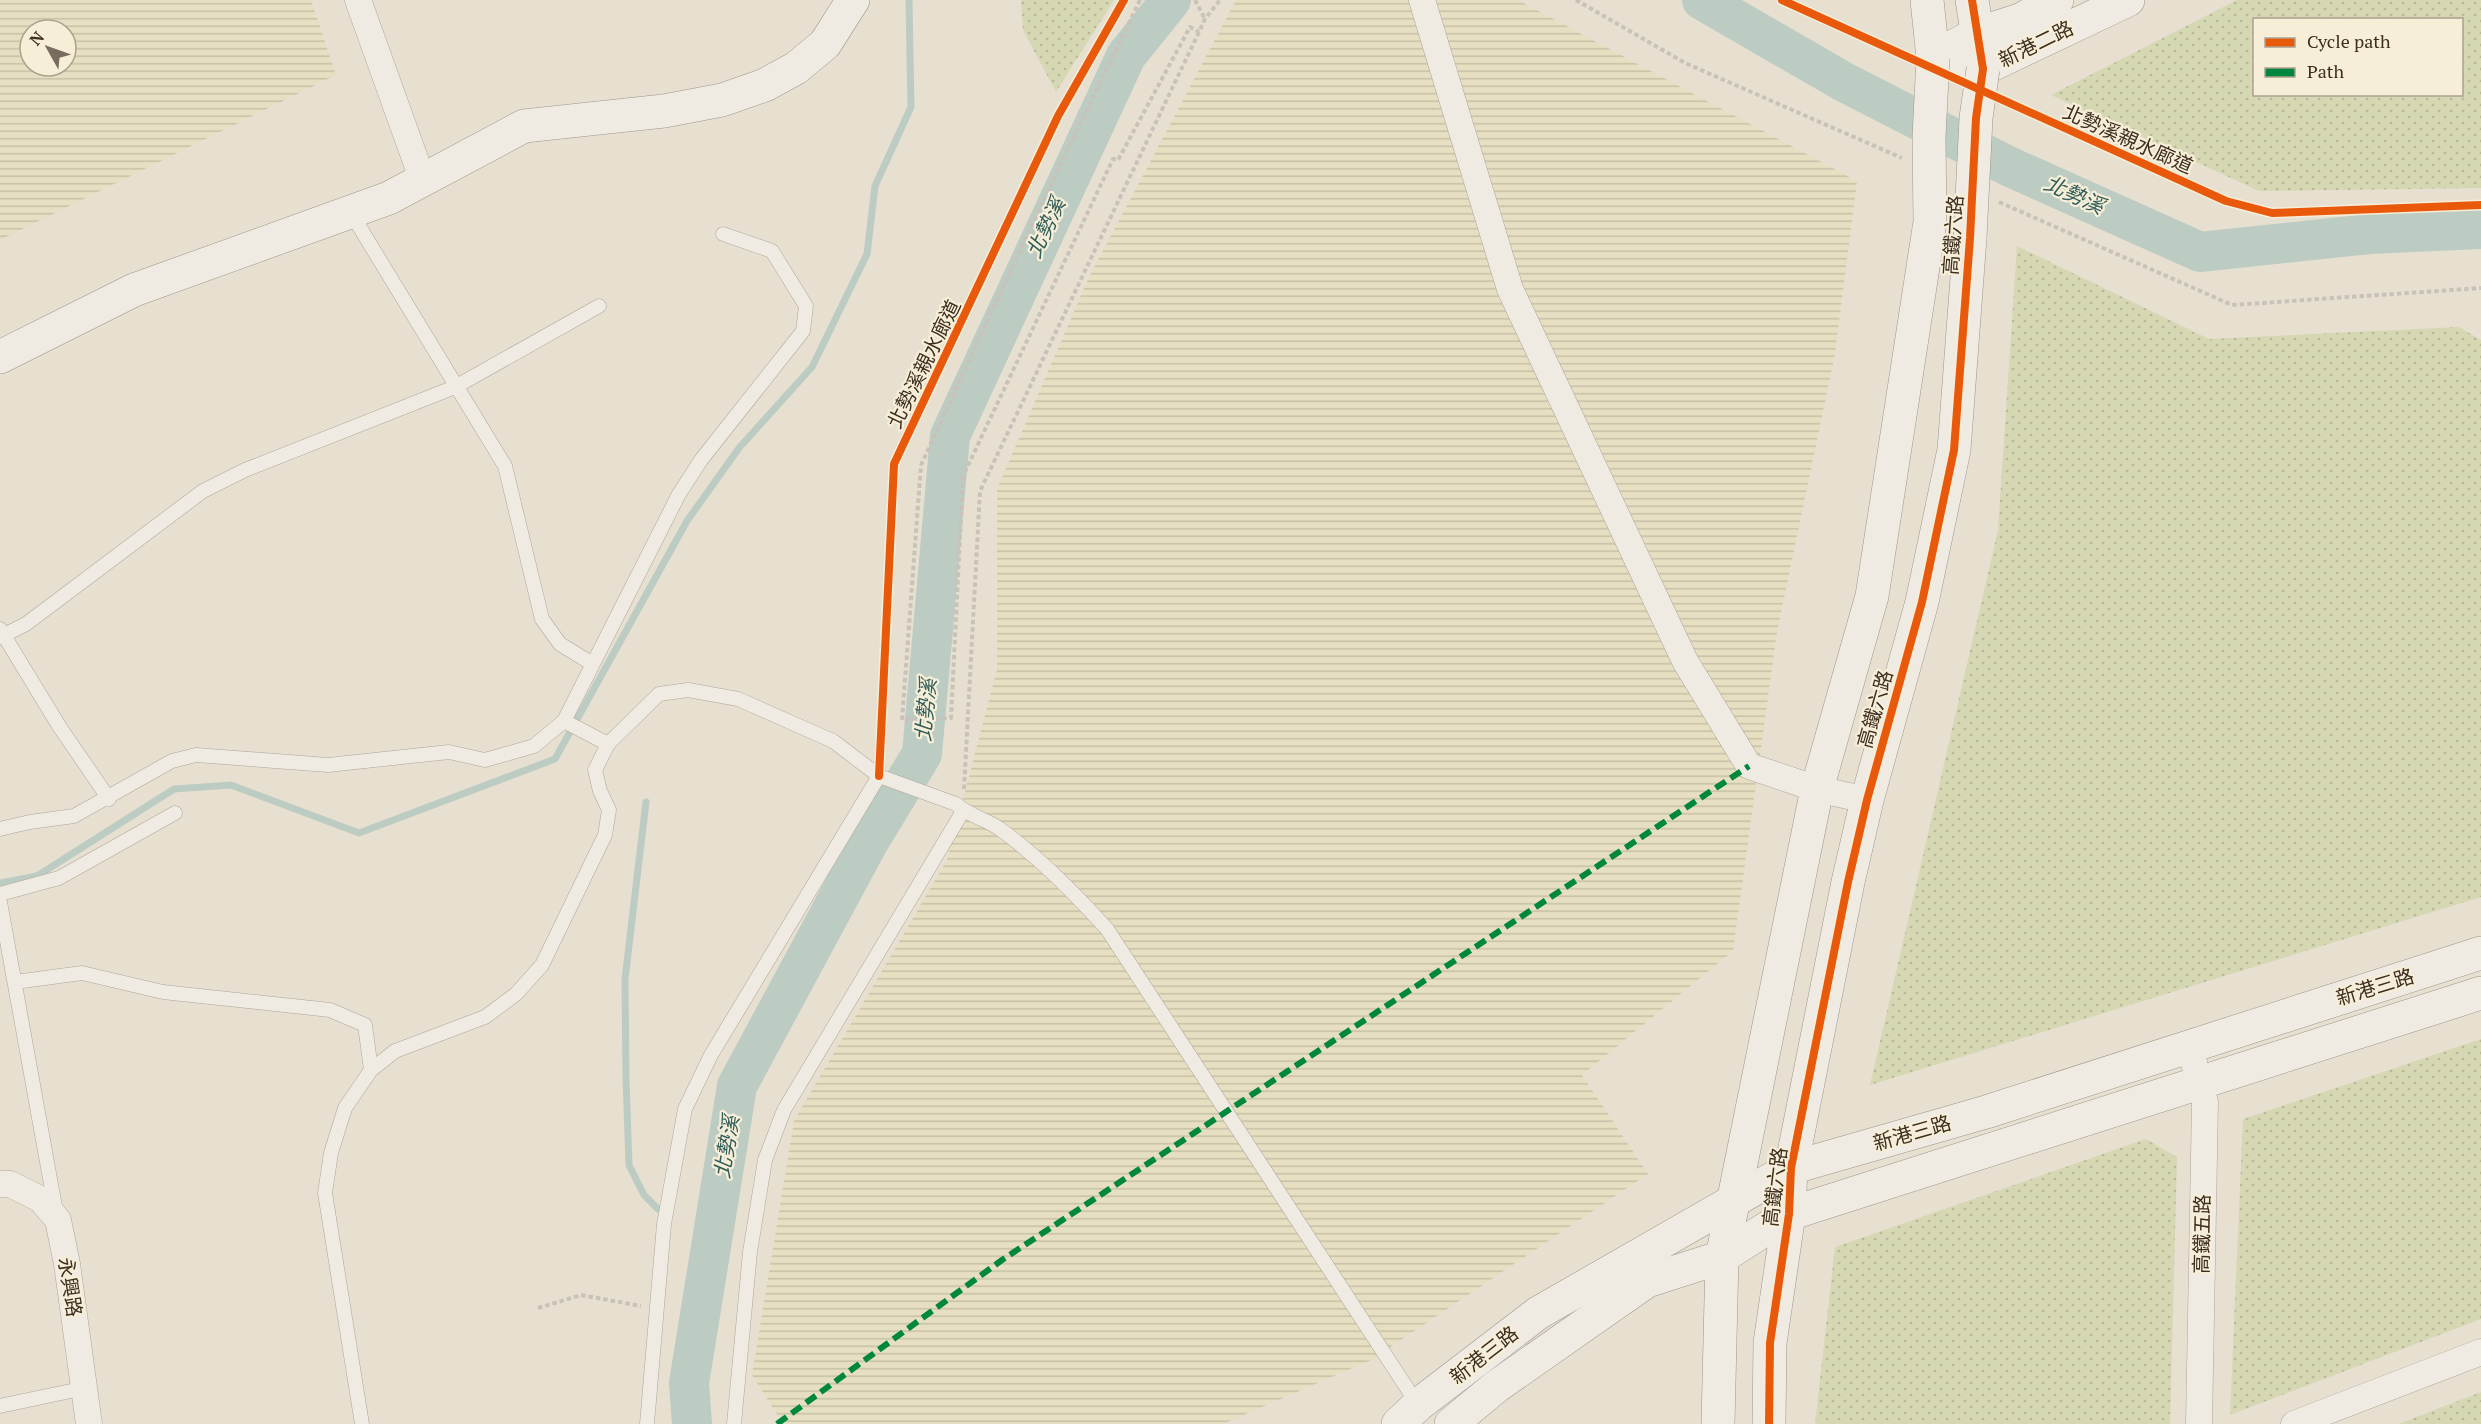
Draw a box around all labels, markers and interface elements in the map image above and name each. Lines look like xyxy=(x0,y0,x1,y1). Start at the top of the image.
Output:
street label: 新港二路 xyxy=(1994,14,2078,73)
north arrow xyxy=(18,18,78,78)
legend xyxy=(2253,18,2463,96)
text: N xyxy=(24,27,49,50)
text: Cycle path xyxy=(2307,29,2391,53)
text: Path xyxy=(2307,59,2344,83)
street label: 北勢溪親水廊道 xyxy=(2059,98,2198,179)
water label: 北勢溪 xyxy=(2040,168,2112,221)
water label: 北勢溪 xyxy=(1019,190,1072,262)
street label: 高鐵六路 xyxy=(1936,194,1969,276)
street label: 北勢溪親水廊道 xyxy=(881,295,966,433)
street label: 高鐵六路 xyxy=(1851,667,1899,751)
water label: 北勢溪 xyxy=(908,674,942,743)
street label: 新港三路 xyxy=(2333,962,2417,1011)
street label: 新港三路 xyxy=(1870,1109,1954,1157)
water label: 北勢溪 xyxy=(707,1111,745,1180)
street label: 高鐵六路 xyxy=(1756,1146,1793,1228)
street label: 高鐵五路 xyxy=(2187,1194,2216,1274)
street label: 永興路 xyxy=(52,1255,89,1319)
street label: 新港三路 xyxy=(1444,1319,1524,1390)

